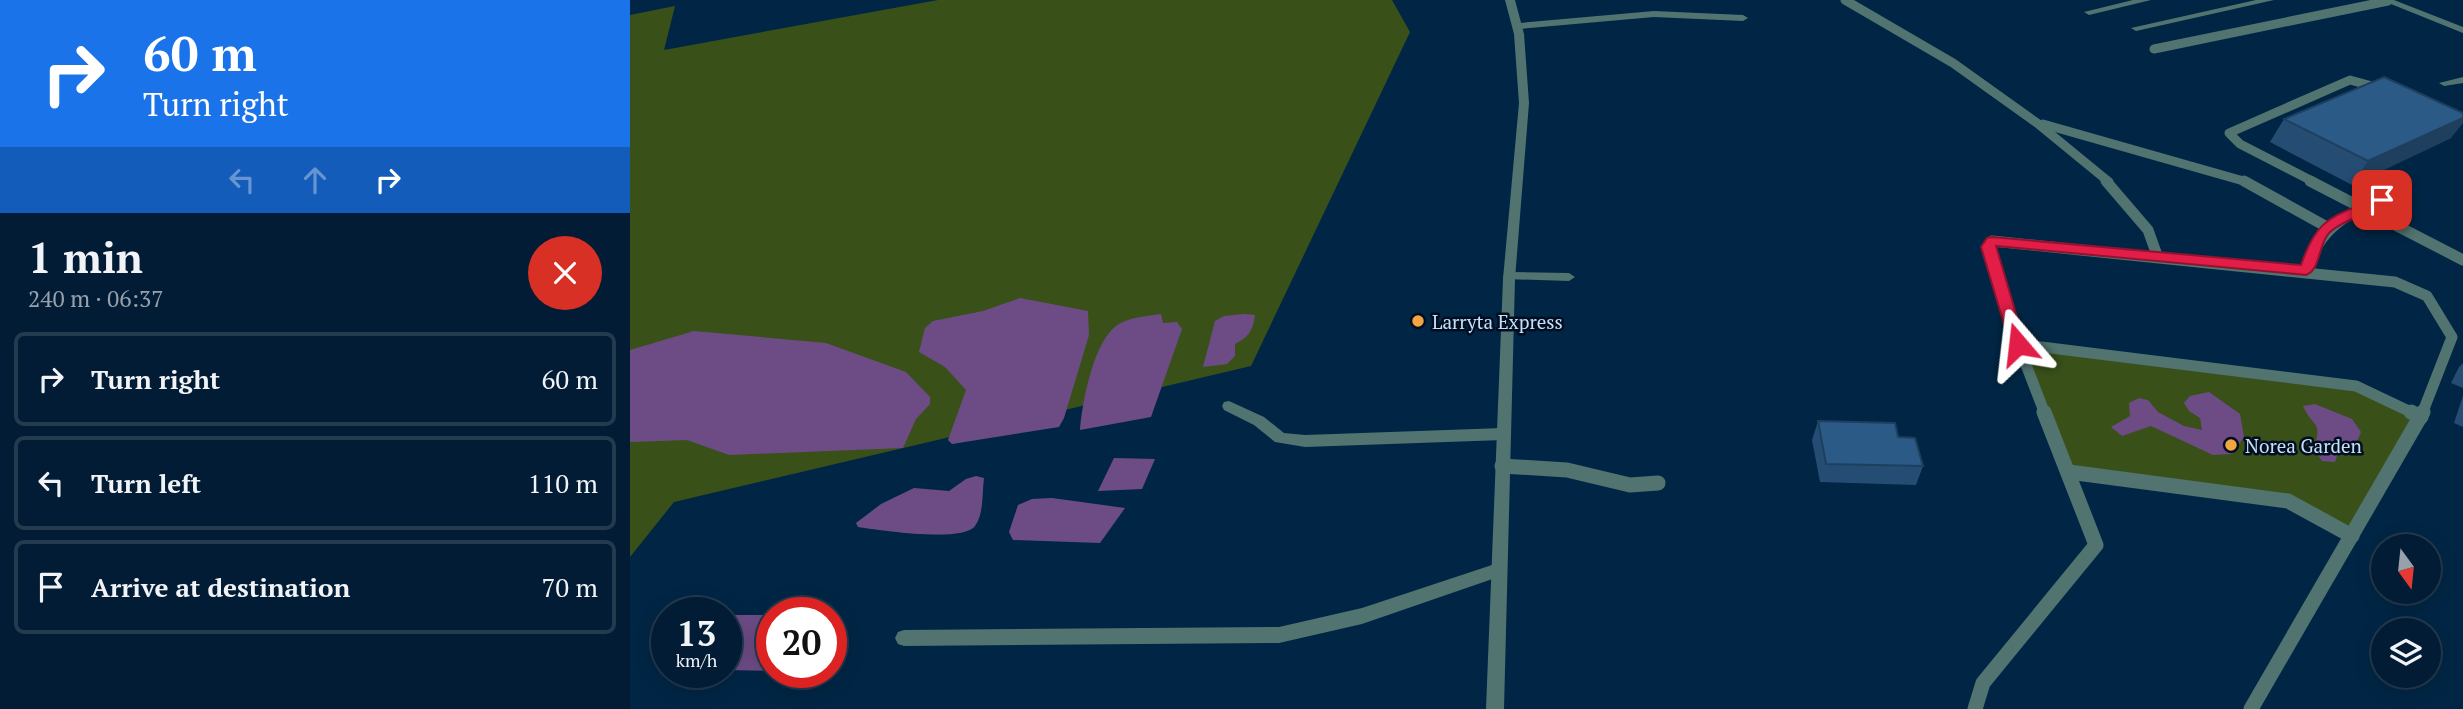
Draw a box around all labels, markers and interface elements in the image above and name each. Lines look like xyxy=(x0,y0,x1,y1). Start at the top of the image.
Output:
text: 60 m xyxy=(143,20,257,85)
icon: right xyxy=(28,28,119,119)
text: Turn right xyxy=(143,83,289,125)
icon: left xyxy=(223,161,261,199)
icon: ahead xyxy=(296,161,334,199)
icon: right xyxy=(369,161,407,199)
pin xyxy=(2352,170,2412,230)
icon: arrive xyxy=(2363,181,2401,219)
text: 1 min xyxy=(28,229,143,285)
button: close xyxy=(528,236,602,310)
text: 240 m · 06:37 xyxy=(28,283,163,314)
position arrow xyxy=(1981,307,2055,381)
place label: Larryta Express xyxy=(1432,309,1563,334)
marker: Larryta Express xyxy=(1410,313,1426,329)
icon: right xyxy=(32,360,70,398)
text: Turn right xyxy=(91,362,220,396)
text: 60 m xyxy=(542,362,598,396)
place label: Norea Garden xyxy=(2245,433,2362,458)
marker: Norea Garden xyxy=(2223,437,2239,453)
icon: left xyxy=(32,464,70,502)
text: Turn left xyxy=(91,466,201,500)
text: 110 m xyxy=(528,466,598,500)
north arrow xyxy=(2371,534,2441,604)
map controls xyxy=(2371,534,2441,688)
icon: arrive xyxy=(32,568,70,606)
text: Arrive at destination xyxy=(91,570,350,604)
text: 70 m xyxy=(542,570,598,604)
speed limit sign: 20 xyxy=(756,597,847,688)
text: 13 xyxy=(677,610,716,656)
button: layers xyxy=(2371,618,2441,688)
text: km/h xyxy=(676,648,717,672)

